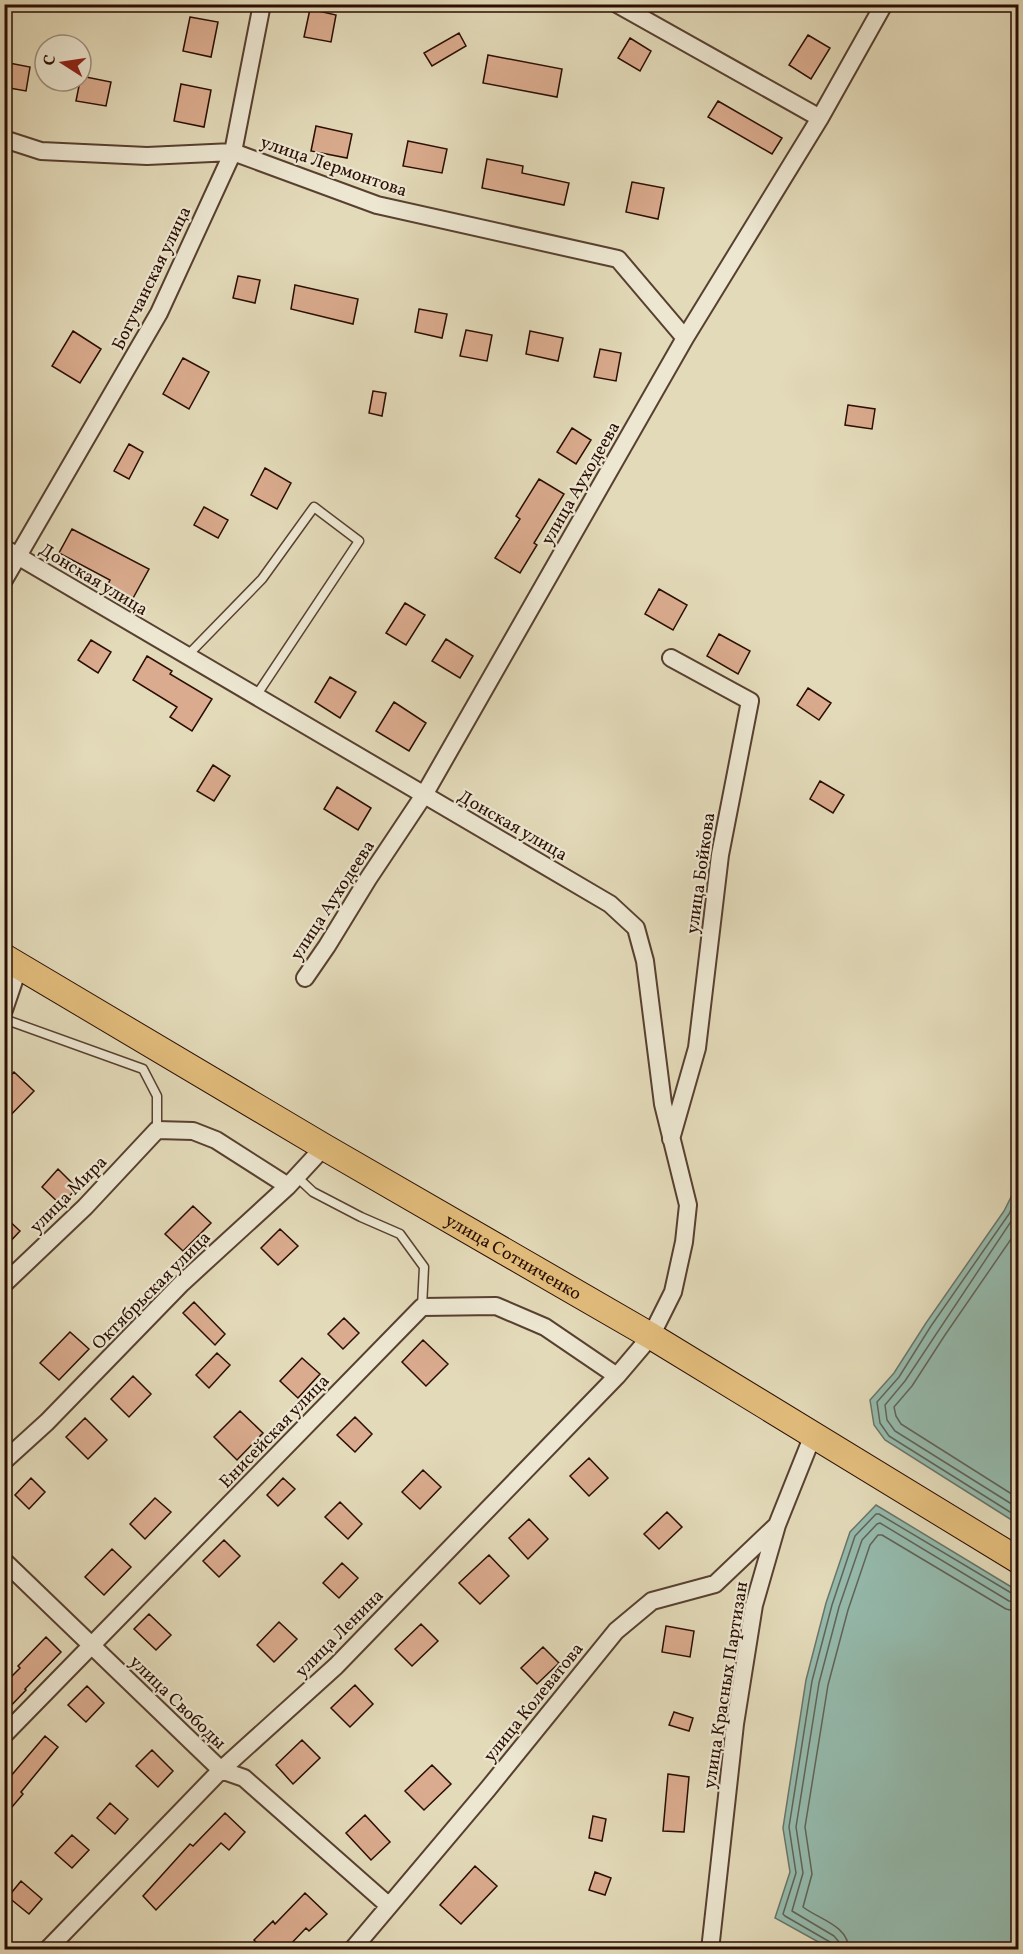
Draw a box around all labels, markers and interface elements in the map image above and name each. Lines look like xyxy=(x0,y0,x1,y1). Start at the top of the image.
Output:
north arrow xyxy=(33,33,93,93)
text: С xyxy=(38,53,62,68)
street label: улица Лермонтова xyxy=(257,131,410,204)
street label: Богучанская улица xyxy=(107,203,198,355)
street label: улица Ауходеева xyxy=(536,417,627,550)
street label: Донская улица xyxy=(34,538,152,623)
street label: Донская улица xyxy=(453,785,572,868)
street label: улица Бойкова xyxy=(681,811,722,936)
street label: улица Ауходеева xyxy=(285,836,382,966)
street label: улица Мира xyxy=(25,1151,114,1240)
street label: улица Сотниченко xyxy=(440,1208,586,1307)
street label: Октябрьская улица xyxy=(87,1226,217,1356)
street label: Енисейская улица xyxy=(214,1370,336,1494)
street label: улица Красных Партизан xyxy=(698,1580,755,1791)
street label: улица Ленина xyxy=(290,1584,390,1684)
street label: улица Колеватова xyxy=(478,1638,590,1768)
street label: улица Свободы xyxy=(123,1650,231,1756)

